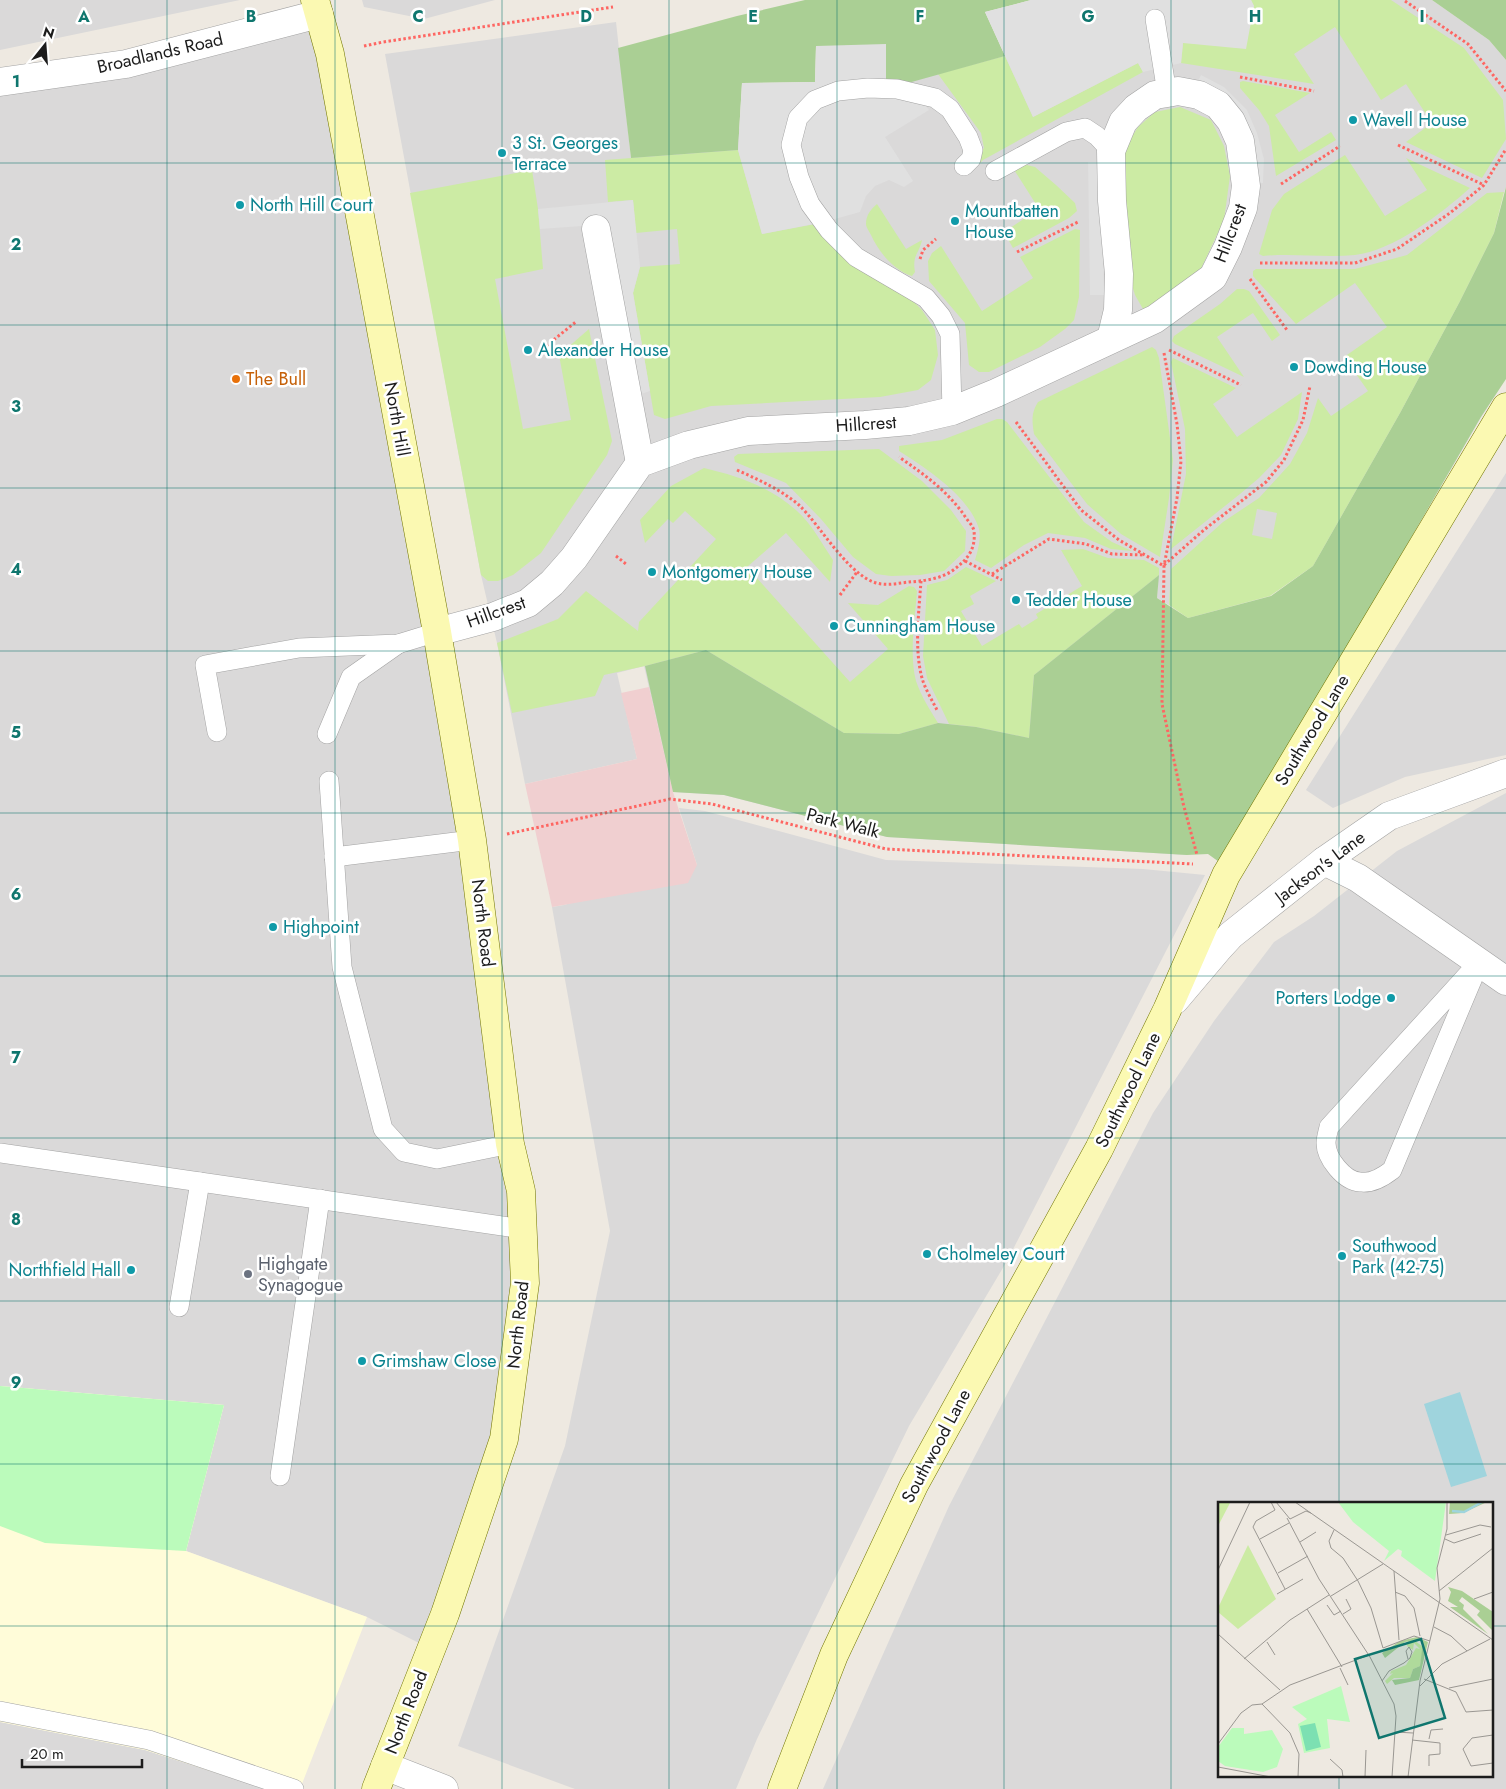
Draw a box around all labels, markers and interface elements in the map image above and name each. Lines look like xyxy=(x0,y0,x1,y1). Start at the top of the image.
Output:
text: A xyxy=(77,5,90,28)
text: B xyxy=(246,5,256,28)
text: C xyxy=(412,5,424,28)
text: D xyxy=(580,5,592,28)
text: E xyxy=(748,5,758,28)
text: F xyxy=(916,5,924,28)
text: G xyxy=(1081,5,1095,28)
text: H xyxy=(1249,5,1261,28)
text: I xyxy=(1419,5,1425,28)
north arrow xyxy=(20,20,70,70)
text: N xyxy=(41,21,57,44)
street label: Broadlands Road xyxy=(94,26,226,80)
text: 1 xyxy=(12,70,20,93)
place label: Wavell House xyxy=(1363,107,1467,133)
marker: Wavell House xyxy=(1347,114,1359,126)
place label: 3 St. Georges Terrace xyxy=(512,130,618,177)
marker: 3 St. Georges Terrace xyxy=(496,147,508,159)
place label: North Hill Court xyxy=(250,192,373,218)
place label: Mountbatten House xyxy=(965,198,1059,245)
marker: North Hill Court xyxy=(234,199,246,211)
street label: Hillcrest xyxy=(1207,199,1253,266)
marker: Mountbatten House xyxy=(949,215,961,227)
text: 2 xyxy=(11,233,21,256)
place label: Alexander House xyxy=(538,337,668,363)
marker: Alexander House xyxy=(522,344,534,356)
place label: Dowding House xyxy=(1304,354,1427,380)
marker: Dowding House xyxy=(1288,361,1300,373)
place label: The Bull xyxy=(246,366,306,392)
marker: The Bull xyxy=(230,373,242,385)
street label: North Hill xyxy=(378,380,416,458)
text: 3 xyxy=(11,395,21,418)
street label: Hillcrest xyxy=(835,409,898,439)
text: 4 xyxy=(10,558,22,581)
place label: Montgomery House xyxy=(662,559,812,585)
marker: Montgomery House xyxy=(646,566,658,578)
place label: Tedder House xyxy=(1026,587,1132,613)
street label: Hillcrest xyxy=(463,589,530,635)
marker: Tedder House xyxy=(1010,594,1022,606)
place label: Cunningham House xyxy=(844,613,995,639)
marker: Cunningham House xyxy=(828,620,840,632)
street label: Southwood Lane xyxy=(1269,669,1355,791)
text: 5 xyxy=(11,721,21,744)
street label: Park Walk xyxy=(804,801,882,845)
street label: Jackson's Lane xyxy=(1268,824,1371,911)
street label: North Road xyxy=(465,878,501,968)
text: 6 xyxy=(11,883,21,906)
place label: Highpoint xyxy=(283,914,359,940)
marker: Highpoint xyxy=(267,921,279,933)
place label: Porters Lodge xyxy=(1276,985,1381,1011)
marker: Porters Lodge xyxy=(1385,992,1397,1004)
street label: Southwood Lane xyxy=(1089,1028,1167,1152)
text: 7 xyxy=(11,1046,21,1069)
text: 8 xyxy=(11,1208,21,1231)
place label: Southwood Park (42-75) xyxy=(1352,1233,1445,1280)
place label: Cholmeley Court xyxy=(937,1241,1065,1267)
marker: Cholmeley Court xyxy=(921,1248,933,1260)
marker: Southwood Park (42-75) xyxy=(1336,1250,1348,1262)
place label: Highgate Synagogue xyxy=(258,1251,343,1298)
place label: Northfield Hall xyxy=(9,1257,121,1283)
marker: Northfield Hall xyxy=(125,1264,137,1276)
marker: Highgate Synagogue xyxy=(242,1268,254,1280)
street label: North Road xyxy=(500,1280,536,1370)
place label: Grimshaw Close xyxy=(372,1348,497,1374)
marker: Grimshaw Close xyxy=(356,1355,368,1367)
text: 9 xyxy=(11,1371,21,1394)
street label: Southwood Lane xyxy=(895,1384,977,1508)
inset map xyxy=(1218,1502,1494,1776)
street label: North Road xyxy=(378,1666,434,1758)
scale bar xyxy=(22,1736,142,1768)
text: 20 m xyxy=(30,1743,64,1765)

